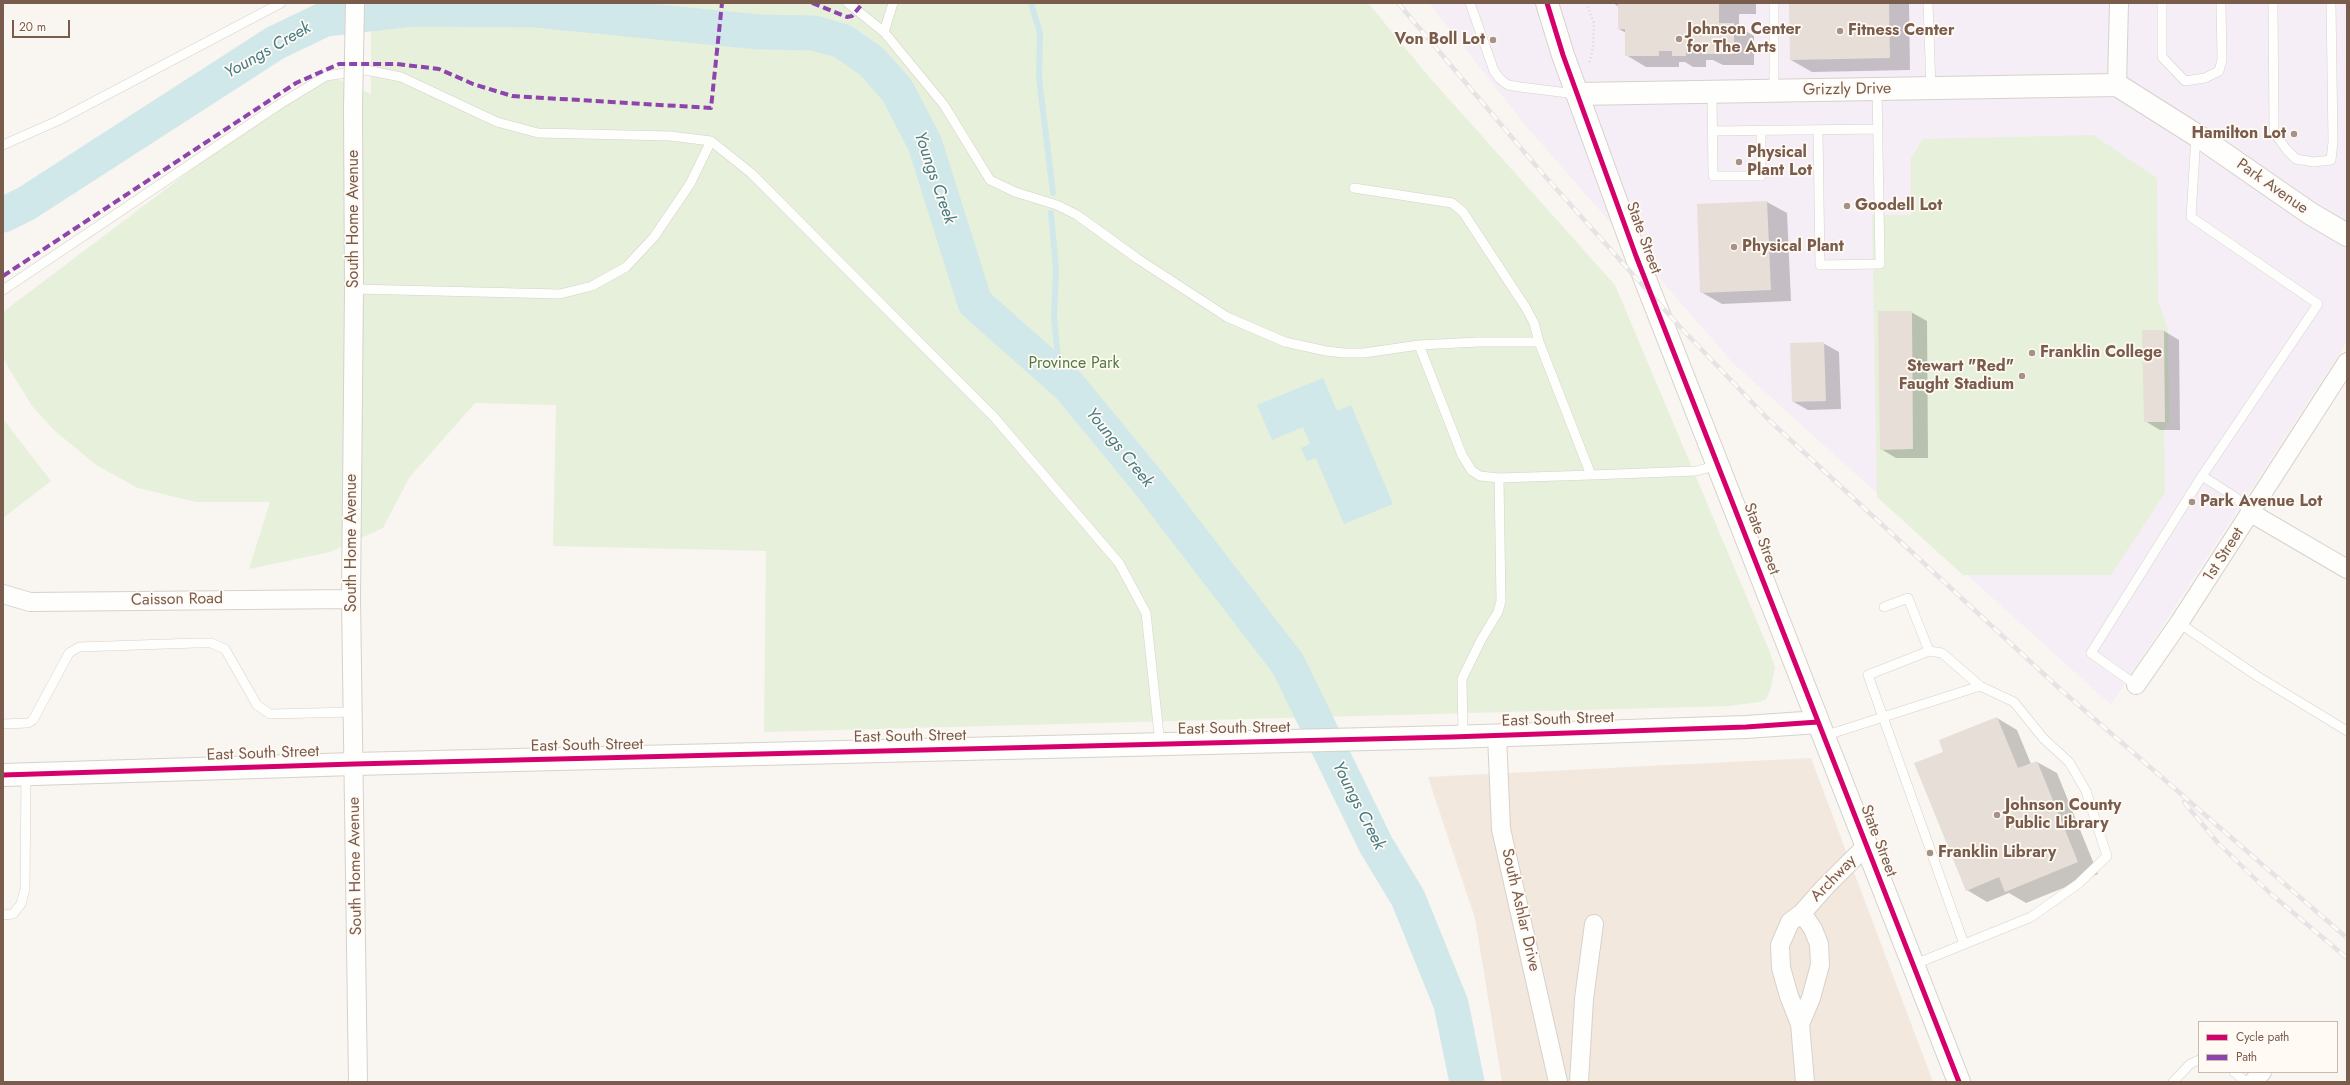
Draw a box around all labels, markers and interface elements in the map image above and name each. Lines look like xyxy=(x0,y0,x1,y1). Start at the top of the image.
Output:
scale bar xyxy=(14,12,72,38)
text: 20 m xyxy=(19,18,46,36)
water label: Youngs Creek xyxy=(221,18,315,84)
place label: Johnson Center for The Arts xyxy=(1687,20,1801,58)
place label: Fitness Center xyxy=(1848,21,1955,41)
marker: Fitness Center xyxy=(1835,26,1845,36)
place label: Von Boll Lot xyxy=(1395,30,1485,50)
marker: Johnson Center for The Arts xyxy=(1674,34,1684,44)
marker: Von Boll Lot xyxy=(1488,35,1498,45)
street label: Grizzly Drive xyxy=(1803,80,1891,100)
place label: Hamilton Lot xyxy=(2191,124,2286,144)
water label: Youngs Creek xyxy=(909,129,959,227)
marker: Hamilton Lot xyxy=(2289,129,2299,139)
place label: Physical Plant Lot xyxy=(1747,143,1812,181)
street label: South Home Avenue xyxy=(344,150,364,288)
street label: Park Avenue xyxy=(2232,155,2312,219)
marker: Physical Plant Lot xyxy=(1734,157,1744,167)
place label: Goodell Lot xyxy=(1855,196,1942,216)
street label: State Street xyxy=(1621,199,1665,277)
marker: Goodell Lot xyxy=(1842,201,1852,211)
place label: Physical Plant xyxy=(1742,237,1844,257)
marker: Physical Plant xyxy=(1729,242,1739,252)
place label: Franklin College xyxy=(2040,343,2162,363)
marker: Franklin College xyxy=(2027,348,2037,358)
park label: Province Park xyxy=(1029,354,1119,374)
place label: Stewart "Red" Faught Stadium xyxy=(1899,357,2014,395)
marker: Stewart "Red" Faught Stadium xyxy=(2017,371,2027,381)
water label: Youngs Creek xyxy=(1081,404,1157,492)
street label: South Home Avenue xyxy=(342,474,362,612)
place label: Park Avenue Lot xyxy=(2200,492,2322,512)
marker: Park Avenue Lot xyxy=(2187,497,2197,507)
street label: State Street xyxy=(1739,500,1783,578)
street label: 1st Street xyxy=(2199,524,2249,586)
street label: Caisson Road xyxy=(131,590,223,610)
street label: East South Street xyxy=(1501,708,1615,732)
street label: East South Street xyxy=(1177,718,1291,740)
street label: East South Street xyxy=(853,726,967,748)
street label: East South Street xyxy=(530,735,644,757)
street label: East South Street xyxy=(206,742,320,766)
water label: Youngs Creek xyxy=(1327,759,1389,853)
place label: Johnson County Public Library xyxy=(2005,796,2121,834)
street label: South Home Avenue xyxy=(345,797,367,935)
street label: State Street xyxy=(1856,802,1900,880)
marker: Johnson County Public Library xyxy=(1992,810,2002,820)
place label: Franklin Library xyxy=(1938,843,2056,863)
street label: South Ashlar Drive xyxy=(1497,847,1543,973)
marker: Franklin Library xyxy=(1925,848,1935,858)
street label: Archway xyxy=(1807,852,1861,906)
legend xyxy=(2198,1021,2338,1073)
text: Cycle path xyxy=(2236,1028,2289,1046)
text: Path xyxy=(2236,1048,2257,1066)

